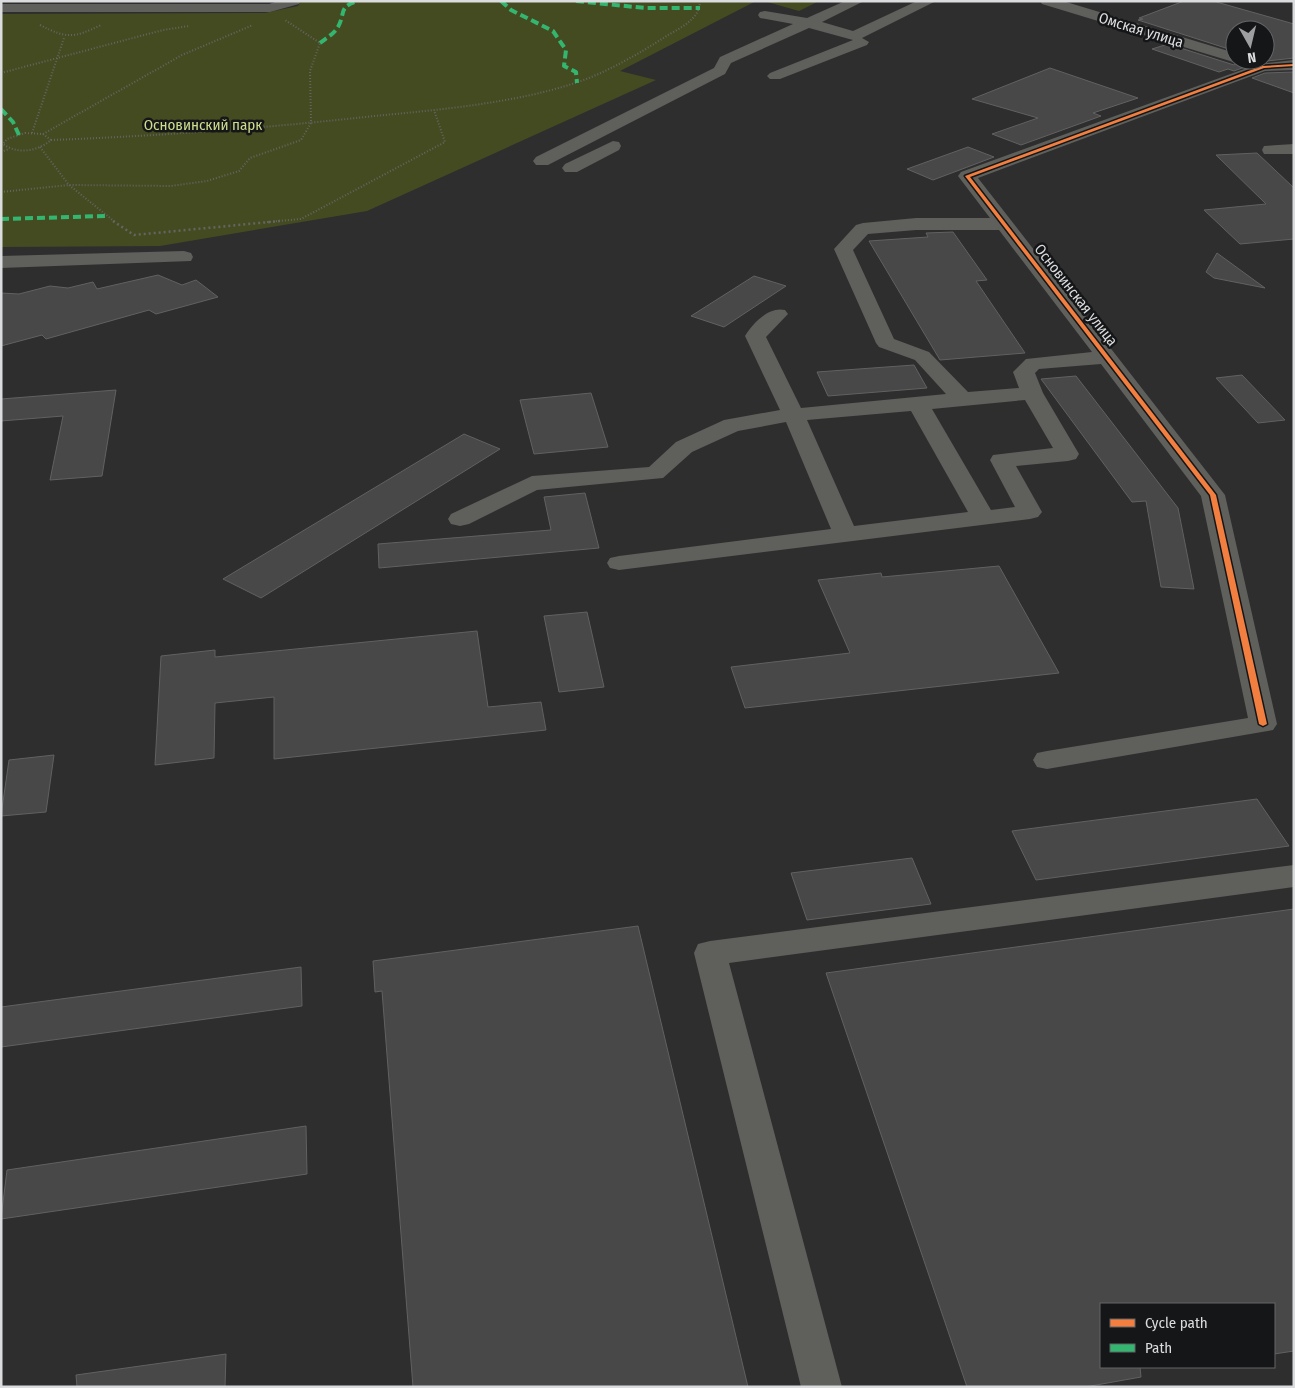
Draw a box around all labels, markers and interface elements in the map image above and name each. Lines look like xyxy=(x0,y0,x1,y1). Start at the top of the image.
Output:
street label: Омская улица xyxy=(1096,9,1186,51)
north arrow xyxy=(1225,20,1275,70)
text: N xyxy=(1246,48,1257,66)
park label: Основинский парк xyxy=(144,116,262,134)
street label: Основинская улица xyxy=(1031,240,1121,350)
legend xyxy=(1100,1303,1275,1368)
text: Cycle path xyxy=(1145,1314,1208,1332)
text: Path xyxy=(1145,1339,1172,1357)

